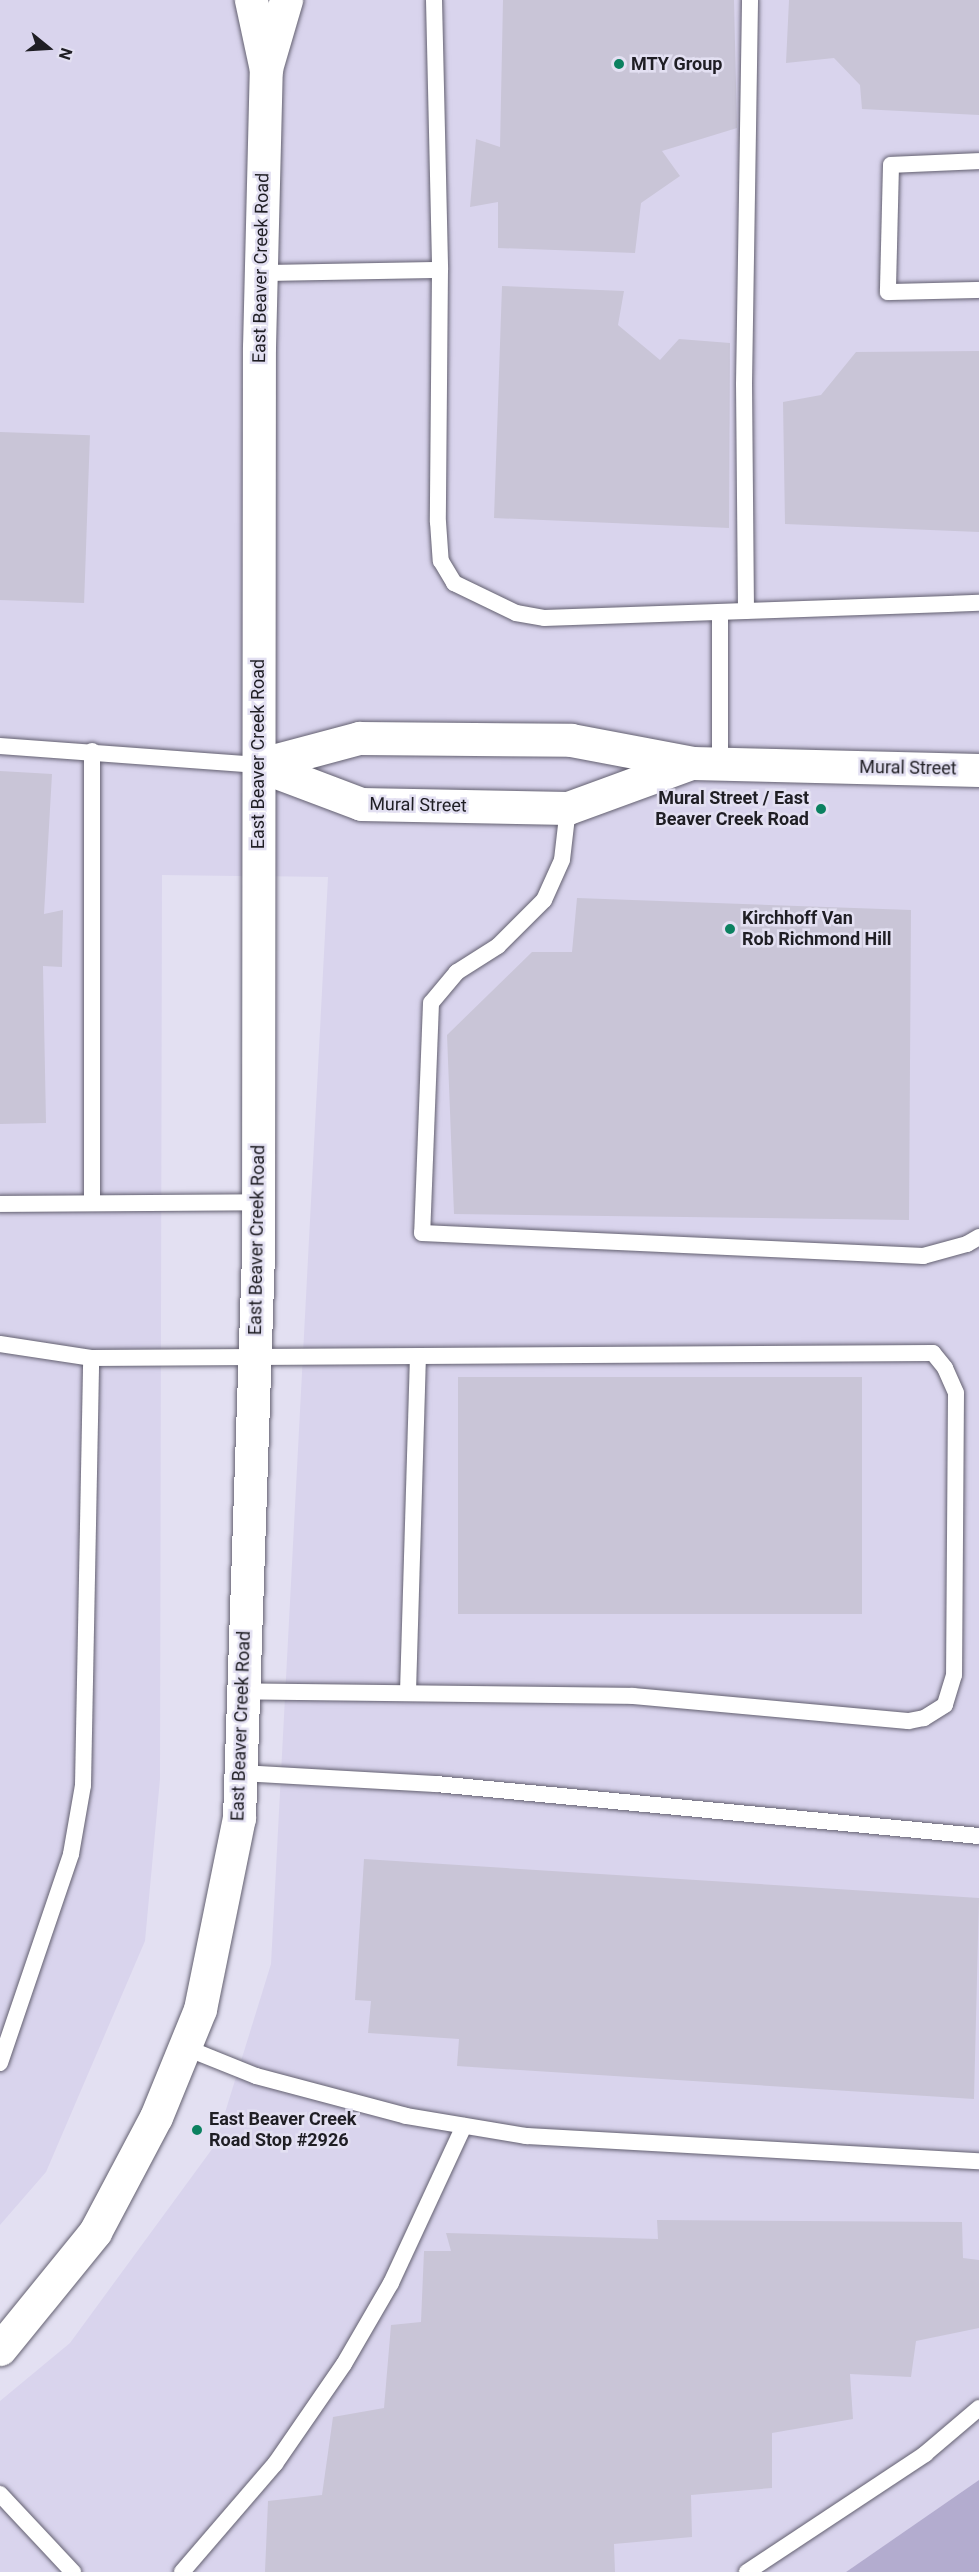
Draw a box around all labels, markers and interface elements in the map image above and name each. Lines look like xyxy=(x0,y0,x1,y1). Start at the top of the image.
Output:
north arrow xyxy=(18,18,78,78)
text: N xyxy=(55,45,76,62)
place label: MTY Group xyxy=(631,53,722,75)
marker: MTY Group xyxy=(612,57,626,71)
street label: East Beaver Creek Road xyxy=(249,173,273,363)
street label: East Beaver Creek Road xyxy=(247,659,269,849)
street label: Mural Street xyxy=(859,756,957,780)
place label: Mural Street / East Beaver Creek Road xyxy=(655,788,809,830)
street label: Mural Street xyxy=(369,793,467,817)
marker: Mural Street / East Beaver Creek Road xyxy=(814,802,828,816)
place label: Kirchhoff Van Rob Richmond Hill xyxy=(742,908,891,950)
marker: Kirchhoff Van Rob Richmond Hill xyxy=(723,922,737,936)
street label: East Beaver Creek Road xyxy=(245,1145,269,1335)
street label: East Beaver Creek Road xyxy=(227,1630,255,1822)
place label: East Beaver Creek Road Stop #2926 xyxy=(209,2109,356,2152)
marker: East Beaver Creek Road Stop #2926 xyxy=(190,2123,204,2137)

